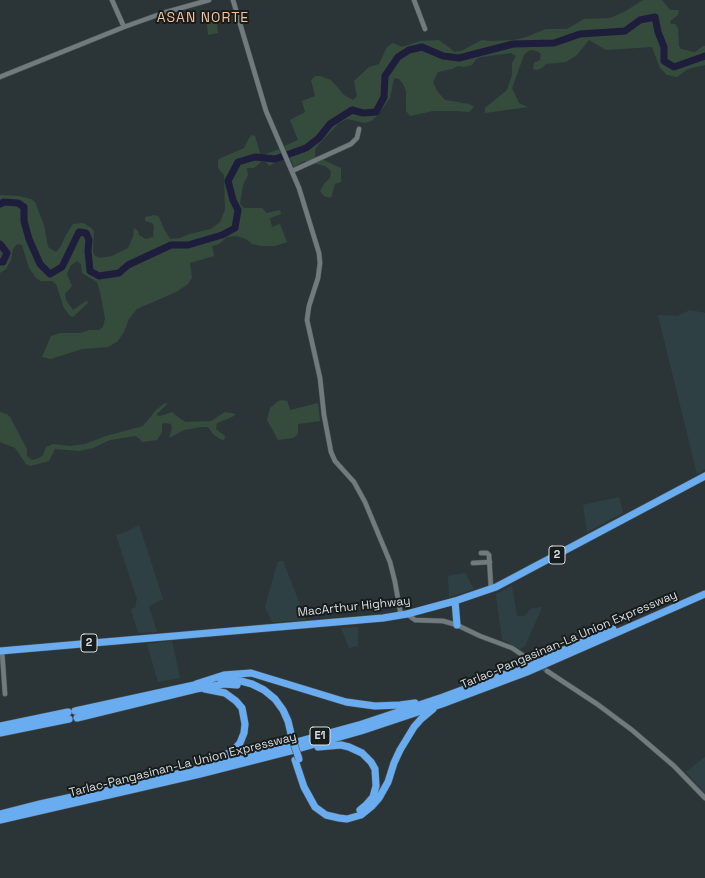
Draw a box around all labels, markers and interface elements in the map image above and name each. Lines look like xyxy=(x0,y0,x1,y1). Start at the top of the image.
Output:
district label: ASAN NORTE xyxy=(157,10,249,26)
road number: 2 xyxy=(549,546,565,564)
street label: Tarlac-Pangasinan-La Union Expressway xyxy=(459,588,679,692)
street label: MacArthur Highway xyxy=(297,594,411,620)
road number: 2 xyxy=(81,634,97,652)
road number: E1 xyxy=(310,727,330,745)
street label: Tarlac-Pangasinan-La Union Expressway xyxy=(68,730,298,800)

